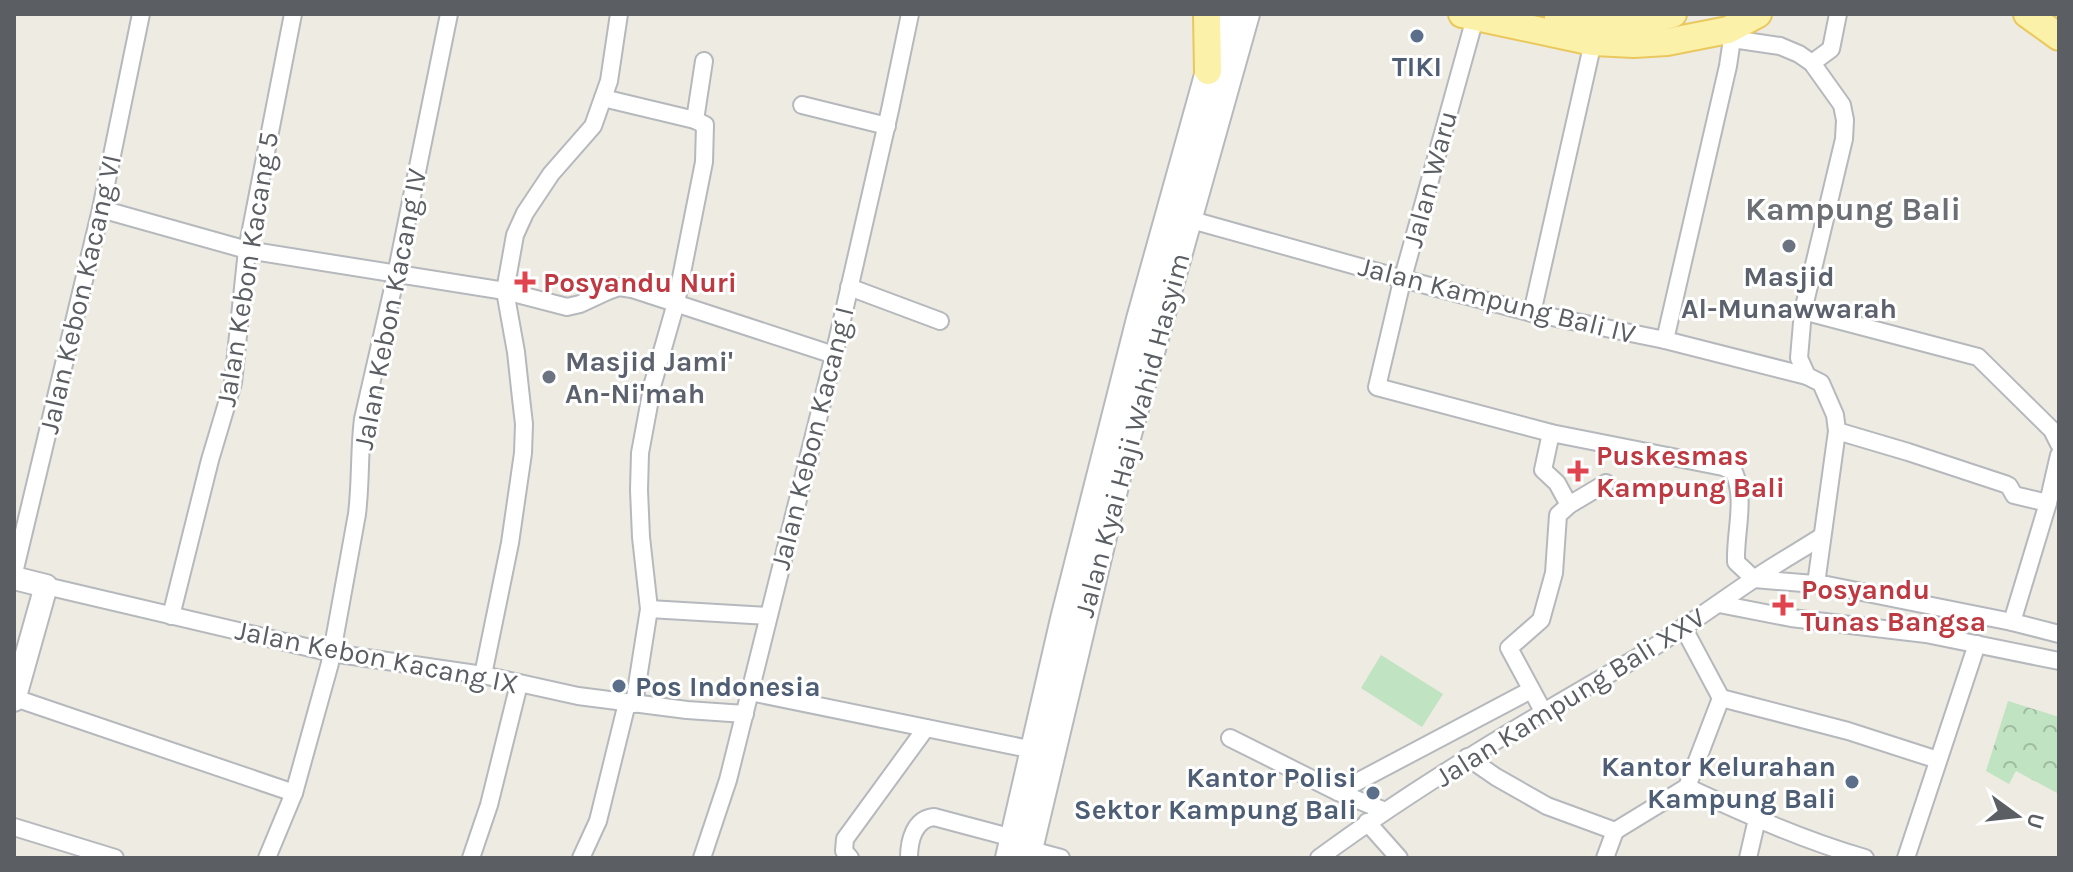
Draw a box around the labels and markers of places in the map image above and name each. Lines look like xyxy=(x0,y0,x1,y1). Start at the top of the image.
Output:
marker: TIKI xyxy=(1408,27,1426,45)
place label: TIKI xyxy=(1392,50,1442,83)
marker: Masjid Al-Munawwarah xyxy=(1780,237,1798,255)
place label: Masjid Al-Munawwarah xyxy=(1681,260,1897,325)
place label: Posyandu Nuri xyxy=(543,266,737,299)
marker: Posyandu Nuri xyxy=(514,271,536,293)
place label: Masjid Jami' An-Ni'mah xyxy=(565,345,733,410)
marker: Masjid Jami' An-Ni'mah xyxy=(540,368,558,386)
place label: Puskesmas Kampung Bali xyxy=(1596,439,1785,504)
marker: Puskesmas Kampung Bali xyxy=(1567,460,1589,482)
place label: Posyandu Tunas Bangsa xyxy=(1801,573,1986,638)
marker: Posyandu Tunas Bangsa xyxy=(1772,594,1794,616)
place label: Pos Indonesia xyxy=(635,670,821,703)
marker: Pos Indonesia xyxy=(610,677,628,695)
place label: Kantor Kelurahan Kampung Bali xyxy=(1601,750,1836,815)
place label: Kantor Polisi Sektor Kampung Bali xyxy=(1074,761,1357,826)
marker: Kantor Kelurahan Kampung Bali xyxy=(1843,773,1861,791)
marker: Kantor Polisi Sektor Kampung Bali xyxy=(1364,784,1382,802)

